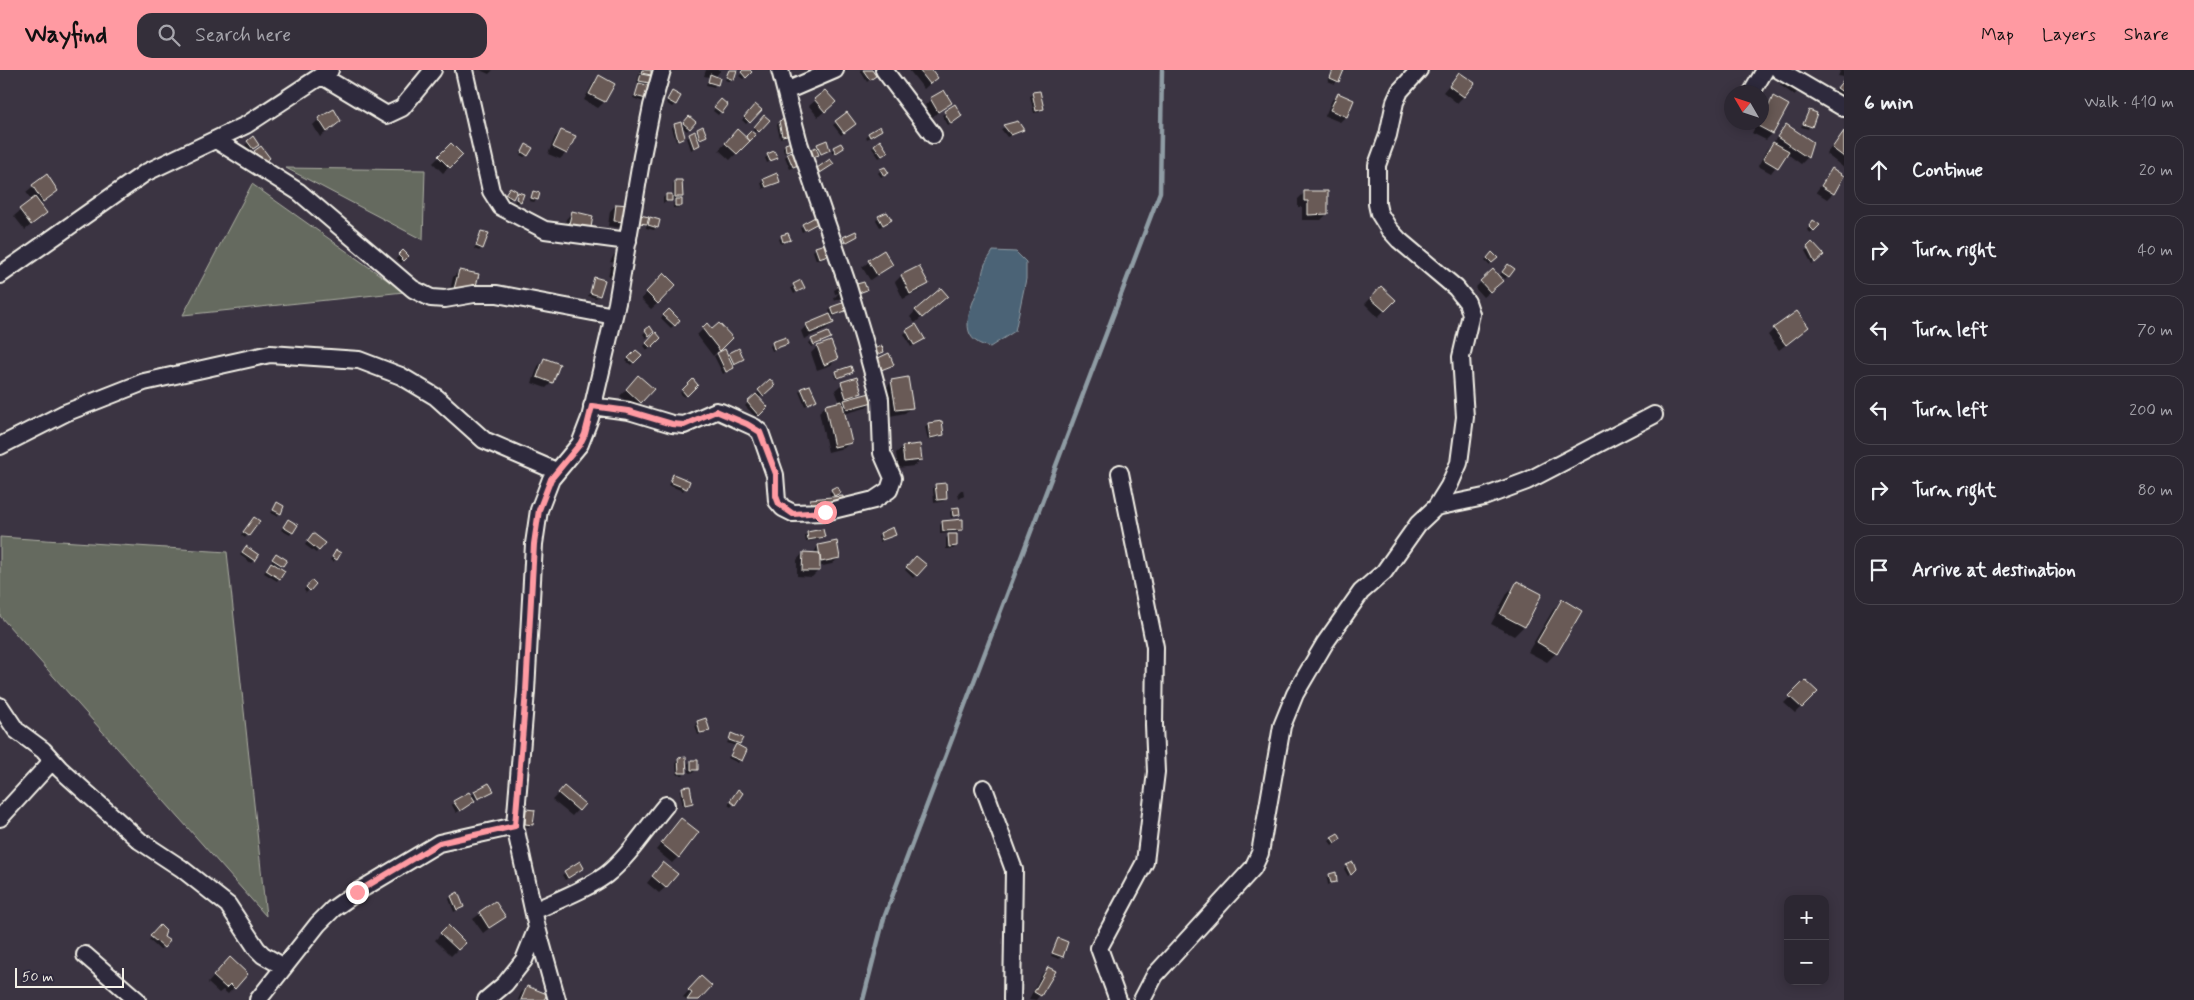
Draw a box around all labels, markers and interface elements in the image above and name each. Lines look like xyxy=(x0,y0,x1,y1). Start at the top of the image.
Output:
search box xyxy=(137,13,487,58)
text: Wayfind xyxy=(25,20,107,51)
icon: search xyxy=(155,21,183,49)
text: Search here xyxy=(195,23,291,48)
text: Map xyxy=(1981,23,2014,47)
text: Layers xyxy=(2042,23,2096,47)
text: Share xyxy=(2124,23,2169,47)
north arrow xyxy=(1724,85,1769,130)
text: 6 min xyxy=(1864,89,1914,117)
text: Walk · 410 m xyxy=(2084,92,2174,113)
icon: ahead xyxy=(1865,156,1893,184)
text: Continue xyxy=(1912,158,1983,183)
text: 20 m xyxy=(2139,160,2173,181)
icon: right xyxy=(1865,236,1893,264)
text: Turn right xyxy=(1912,238,1996,263)
text: 40 m xyxy=(2137,240,2173,261)
icon: left xyxy=(1865,316,1893,344)
text: Turn left xyxy=(1912,318,1988,343)
text: 70 m xyxy=(2137,320,2173,341)
icon: left xyxy=(1865,396,1893,424)
text: Turn left xyxy=(1912,398,1988,423)
text: 200 m xyxy=(2129,400,2173,421)
icon: right xyxy=(1865,476,1893,504)
text: Turn right xyxy=(1912,478,1996,503)
text: 80 m xyxy=(2138,480,2173,501)
route start xyxy=(814,501,837,524)
icon: arrive xyxy=(1865,556,1893,584)
text: Arrive at destination xyxy=(1912,558,2076,583)
route end xyxy=(346,881,369,904)
map controls xyxy=(1784,895,1829,985)
button: + xyxy=(1784,895,1829,940)
button: − xyxy=(1784,940,1829,985)
scale bar xyxy=(15,965,124,988)
text: 50 m xyxy=(22,968,53,986)

